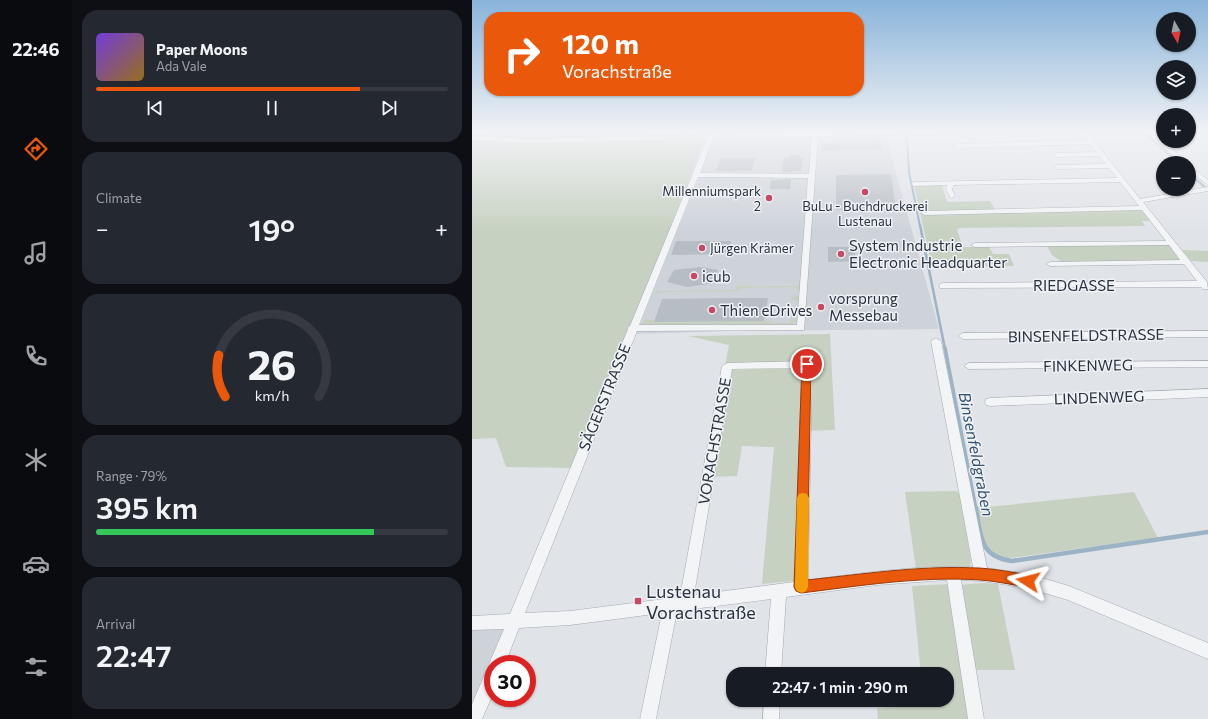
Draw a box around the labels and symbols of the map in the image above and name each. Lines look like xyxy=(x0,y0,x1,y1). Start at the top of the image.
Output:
north arrow xyxy=(1156,12,1196,52)
place label: Millenniumspark 2 xyxy=(662,183,761,214)
marker: BuLu - Buchdruckerei Lustenau xyxy=(860,187,870,197)
marker: Millenniumspark 2 xyxy=(764,193,774,203)
place label: BuLu - Buchdruckerei Lustenau xyxy=(802,198,928,229)
place label: System Industrie Electronic Headquarter xyxy=(849,236,1007,271)
place label: Jürgen Krämer xyxy=(710,240,794,256)
marker: Jürgen Krämer xyxy=(697,243,707,253)
marker: System Industrie Electronic Headquarter xyxy=(836,249,846,259)
place label: icub xyxy=(702,267,731,285)
marker: icub xyxy=(689,271,699,281)
street label: RIEDGASSE xyxy=(1033,276,1115,294)
place label: vorsprung Messebau xyxy=(829,289,898,324)
place label: Thien eDrives xyxy=(720,301,813,319)
marker: vorsprung Messebau xyxy=(816,302,826,312)
marker: Thien eDrives xyxy=(707,305,717,315)
street label: BINSENFELDSTRASSE xyxy=(1008,325,1164,345)
street label: SÄGERSTRASSE xyxy=(574,341,634,453)
pin xyxy=(790,347,824,381)
street label: FINKENWEG xyxy=(1043,355,1133,375)
street label: VORACHSTRASSE xyxy=(694,376,734,506)
street label: LINDENWEG xyxy=(1053,386,1145,408)
water label: Binsenfeldgraben xyxy=(956,390,998,518)
position arrow xyxy=(1007,560,1049,602)
place label: Lustenau Vorachstraße xyxy=(646,580,756,623)
marker: Lustenau Vorachstraße xyxy=(633,596,643,606)
speed limit sign: 30 xyxy=(484,655,536,707)

